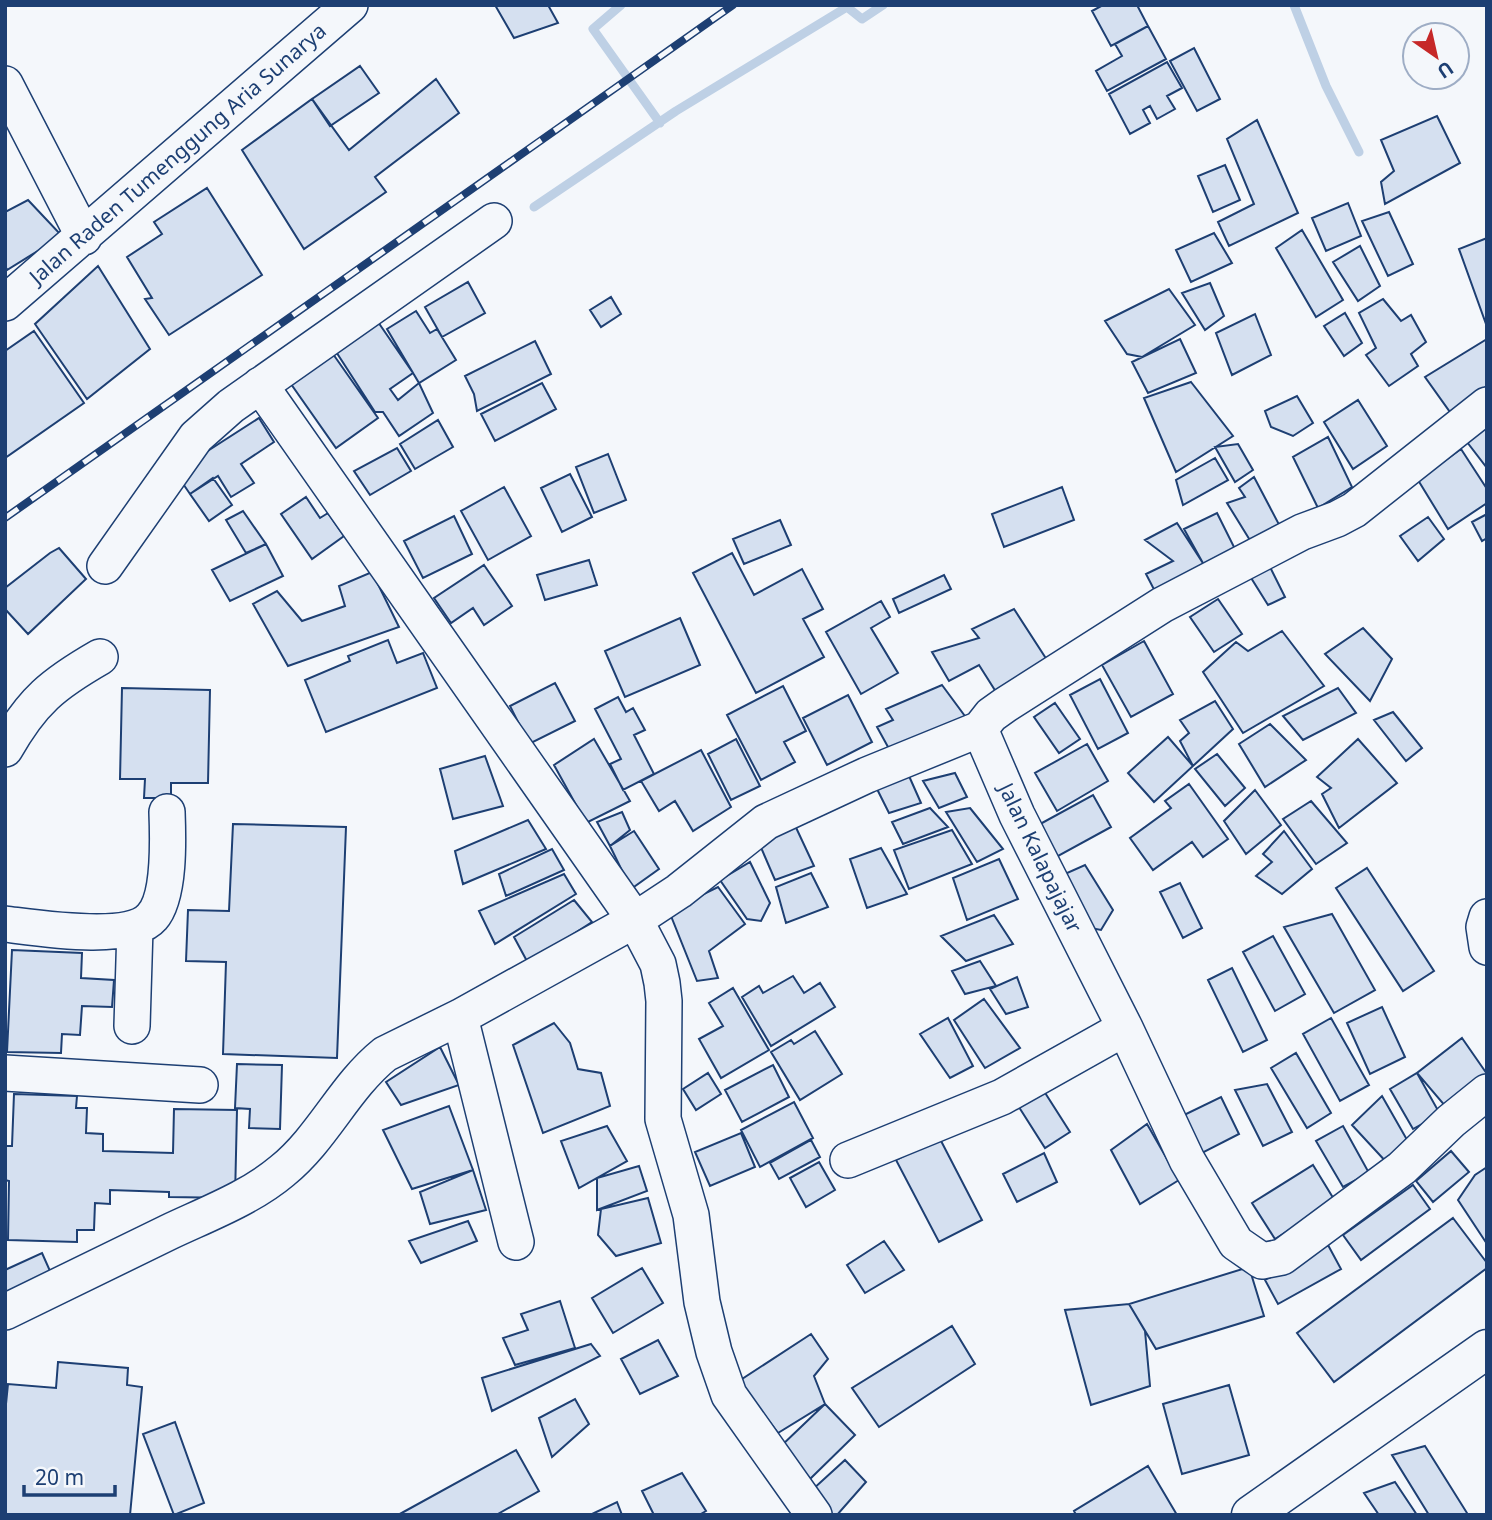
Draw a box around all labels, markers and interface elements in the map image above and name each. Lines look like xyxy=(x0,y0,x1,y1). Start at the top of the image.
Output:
street label: Jalan Raden Tumenggung Aria Sunarya xyxy=(22,17,332,291)
north arrow xyxy=(1401,21,1471,91)
text: U xyxy=(1432,55,1459,85)
street label: Jalan Kalapajajar xyxy=(992,776,1089,937)
scale bar xyxy=(24,1454,116,1498)
text: 20 m xyxy=(35,1463,84,1491)

